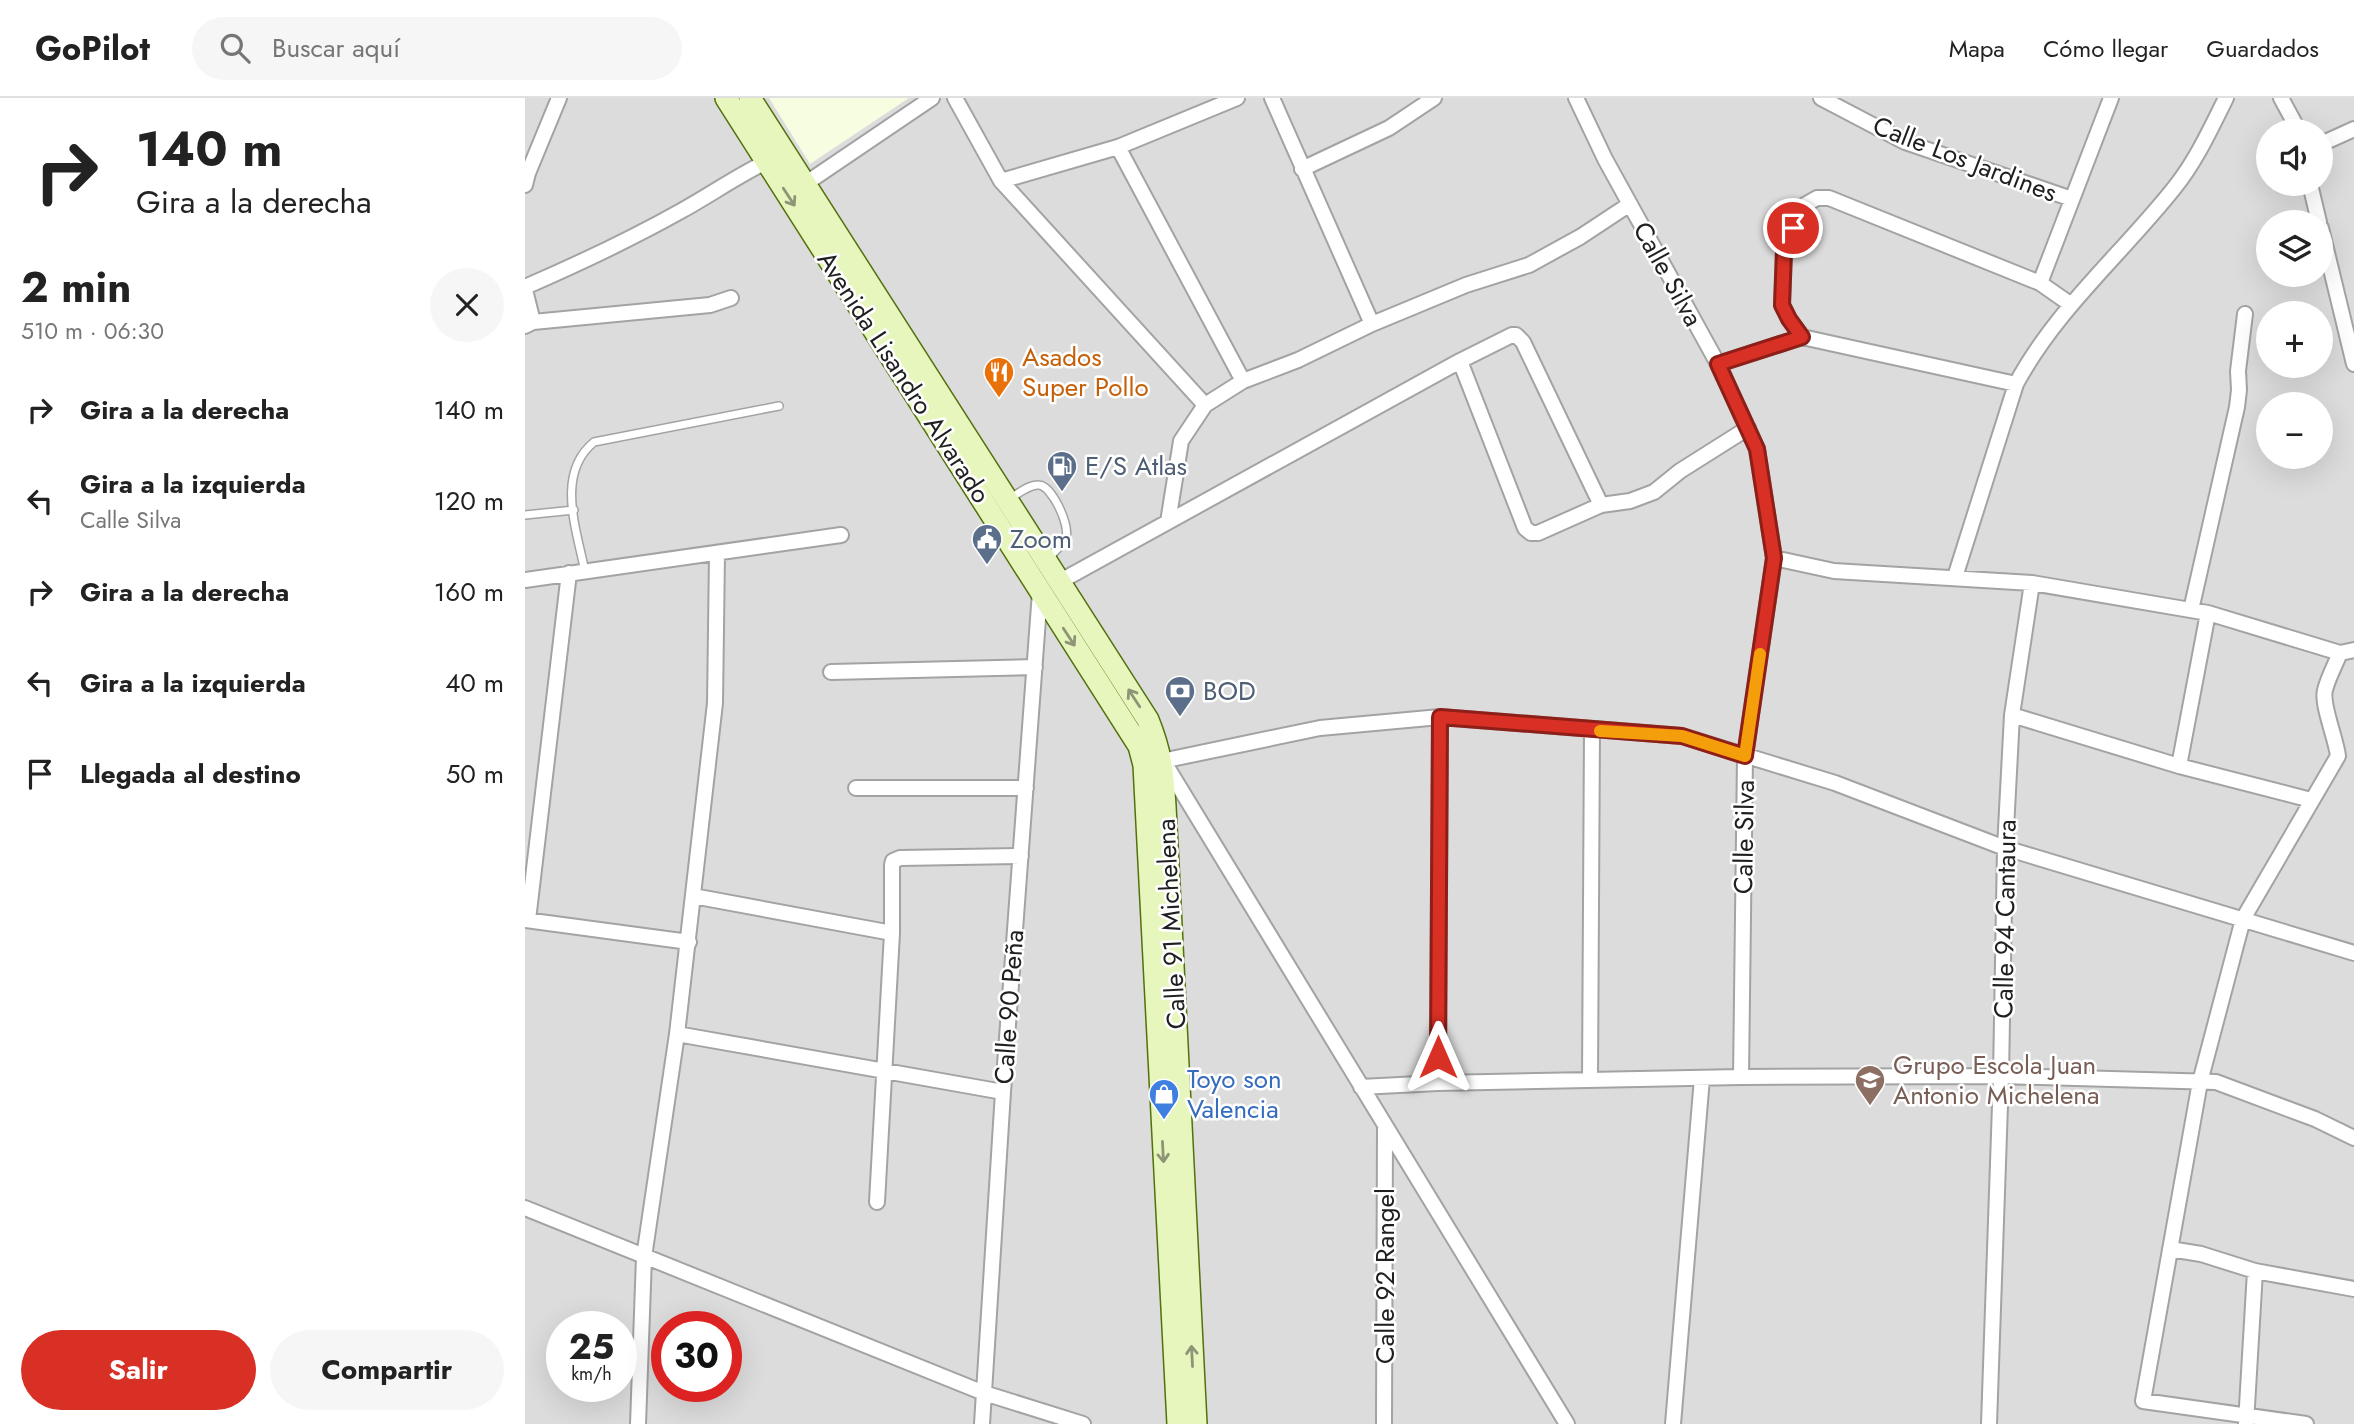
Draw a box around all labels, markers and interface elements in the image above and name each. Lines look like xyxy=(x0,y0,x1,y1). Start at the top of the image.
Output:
search box xyxy=(192,17,682,80)
text: GoPilot xyxy=(35,25,150,72)
icon: search xyxy=(216,29,254,67)
text: Buscar aquí xyxy=(272,29,400,67)
text: Mapa xyxy=(1949,31,2005,66)
text: Cómo llegar xyxy=(2043,31,2168,66)
text: Guardados xyxy=(2206,31,2319,66)
street label: Calle Los Jardines xyxy=(1867,106,2063,212)
text: 140 m xyxy=(136,114,282,184)
map controls xyxy=(2256,119,2333,469)
button: sound xyxy=(2256,119,2333,196)
icon: right xyxy=(21,126,112,217)
text: Gira a la derecha xyxy=(136,179,372,225)
one-way arrow xyxy=(781,187,796,206)
pin xyxy=(1763,198,1823,258)
icon: arrive xyxy=(1774,209,1812,247)
button: layers xyxy=(2256,210,2333,287)
street label: Calle Silva xyxy=(1624,215,1712,333)
street label: Avenida Lisandro Alvarado xyxy=(808,243,1000,511)
text: 2 min xyxy=(21,257,131,318)
button: close xyxy=(430,268,504,342)
button: + xyxy=(2256,301,2333,378)
text: 510 m · 06:30 xyxy=(21,314,164,348)
place label: Asados Super Pollo xyxy=(1022,338,1149,406)
restaurant icon: Asados Super Pollo xyxy=(982,355,1016,399)
icon: right xyxy=(21,391,59,429)
text: Gira a la derecha xyxy=(80,391,289,429)
text: 140 m xyxy=(433,391,504,429)
button: − xyxy=(2256,392,2333,469)
place label: E/S Atlas xyxy=(1085,447,1187,485)
fuel station icon: E/S Atlas xyxy=(1045,449,1079,493)
text: Gira a la izquierda xyxy=(80,465,306,503)
icon: left xyxy=(21,482,59,520)
text: 120 m xyxy=(434,482,504,520)
text: Calle Silva xyxy=(80,503,181,537)
place label: Zoom xyxy=(1010,520,1072,558)
public building icon: Zoom xyxy=(970,522,1004,566)
icon: right xyxy=(21,573,59,611)
text: Gira a la derecha xyxy=(80,573,289,611)
text: 160 m xyxy=(434,573,504,611)
one-way arrow xyxy=(1063,626,1077,646)
icon: left xyxy=(21,664,59,702)
text: Gira a la izquierda xyxy=(80,664,306,702)
text: 40 m xyxy=(445,664,504,702)
place label: BOD xyxy=(1203,672,1256,710)
bank icon: BOD xyxy=(1163,674,1197,718)
one-way arrow xyxy=(1126,689,1141,708)
icon: arrive xyxy=(21,755,59,793)
text: Llegada al destino xyxy=(80,755,301,793)
text: 50 m xyxy=(446,755,504,793)
street label: Calle Silva xyxy=(1724,779,1764,895)
street label: Calle 91 Michelena xyxy=(1147,818,1195,1030)
street label: Calle 94 Cantaura xyxy=(1984,819,2026,1019)
street label: Calle 90 Peña xyxy=(985,928,1033,1086)
position arrow xyxy=(1401,1020,1475,1094)
place label: Grupo Escola Juan Antonio Michelena xyxy=(1893,1046,2099,1114)
place label: Toyo son Valencia xyxy=(1187,1060,1282,1128)
school or university icon: Grupo Escola Juan Antonio Michelena xyxy=(1853,1063,1887,1107)
shop icon: Toyo son Valencia xyxy=(1147,1077,1181,1121)
one-way arrow xyxy=(1157,1140,1170,1162)
street label: Calle 92 Rangel xyxy=(1366,1188,1404,1364)
speed limit sign: 30 xyxy=(651,1311,742,1402)
text: 25 xyxy=(569,1322,614,1372)
button: Salir xyxy=(21,1330,256,1410)
button: Compartir xyxy=(270,1330,504,1410)
one-way arrow xyxy=(1185,1345,1198,1368)
text: km/h xyxy=(571,1361,612,1387)

